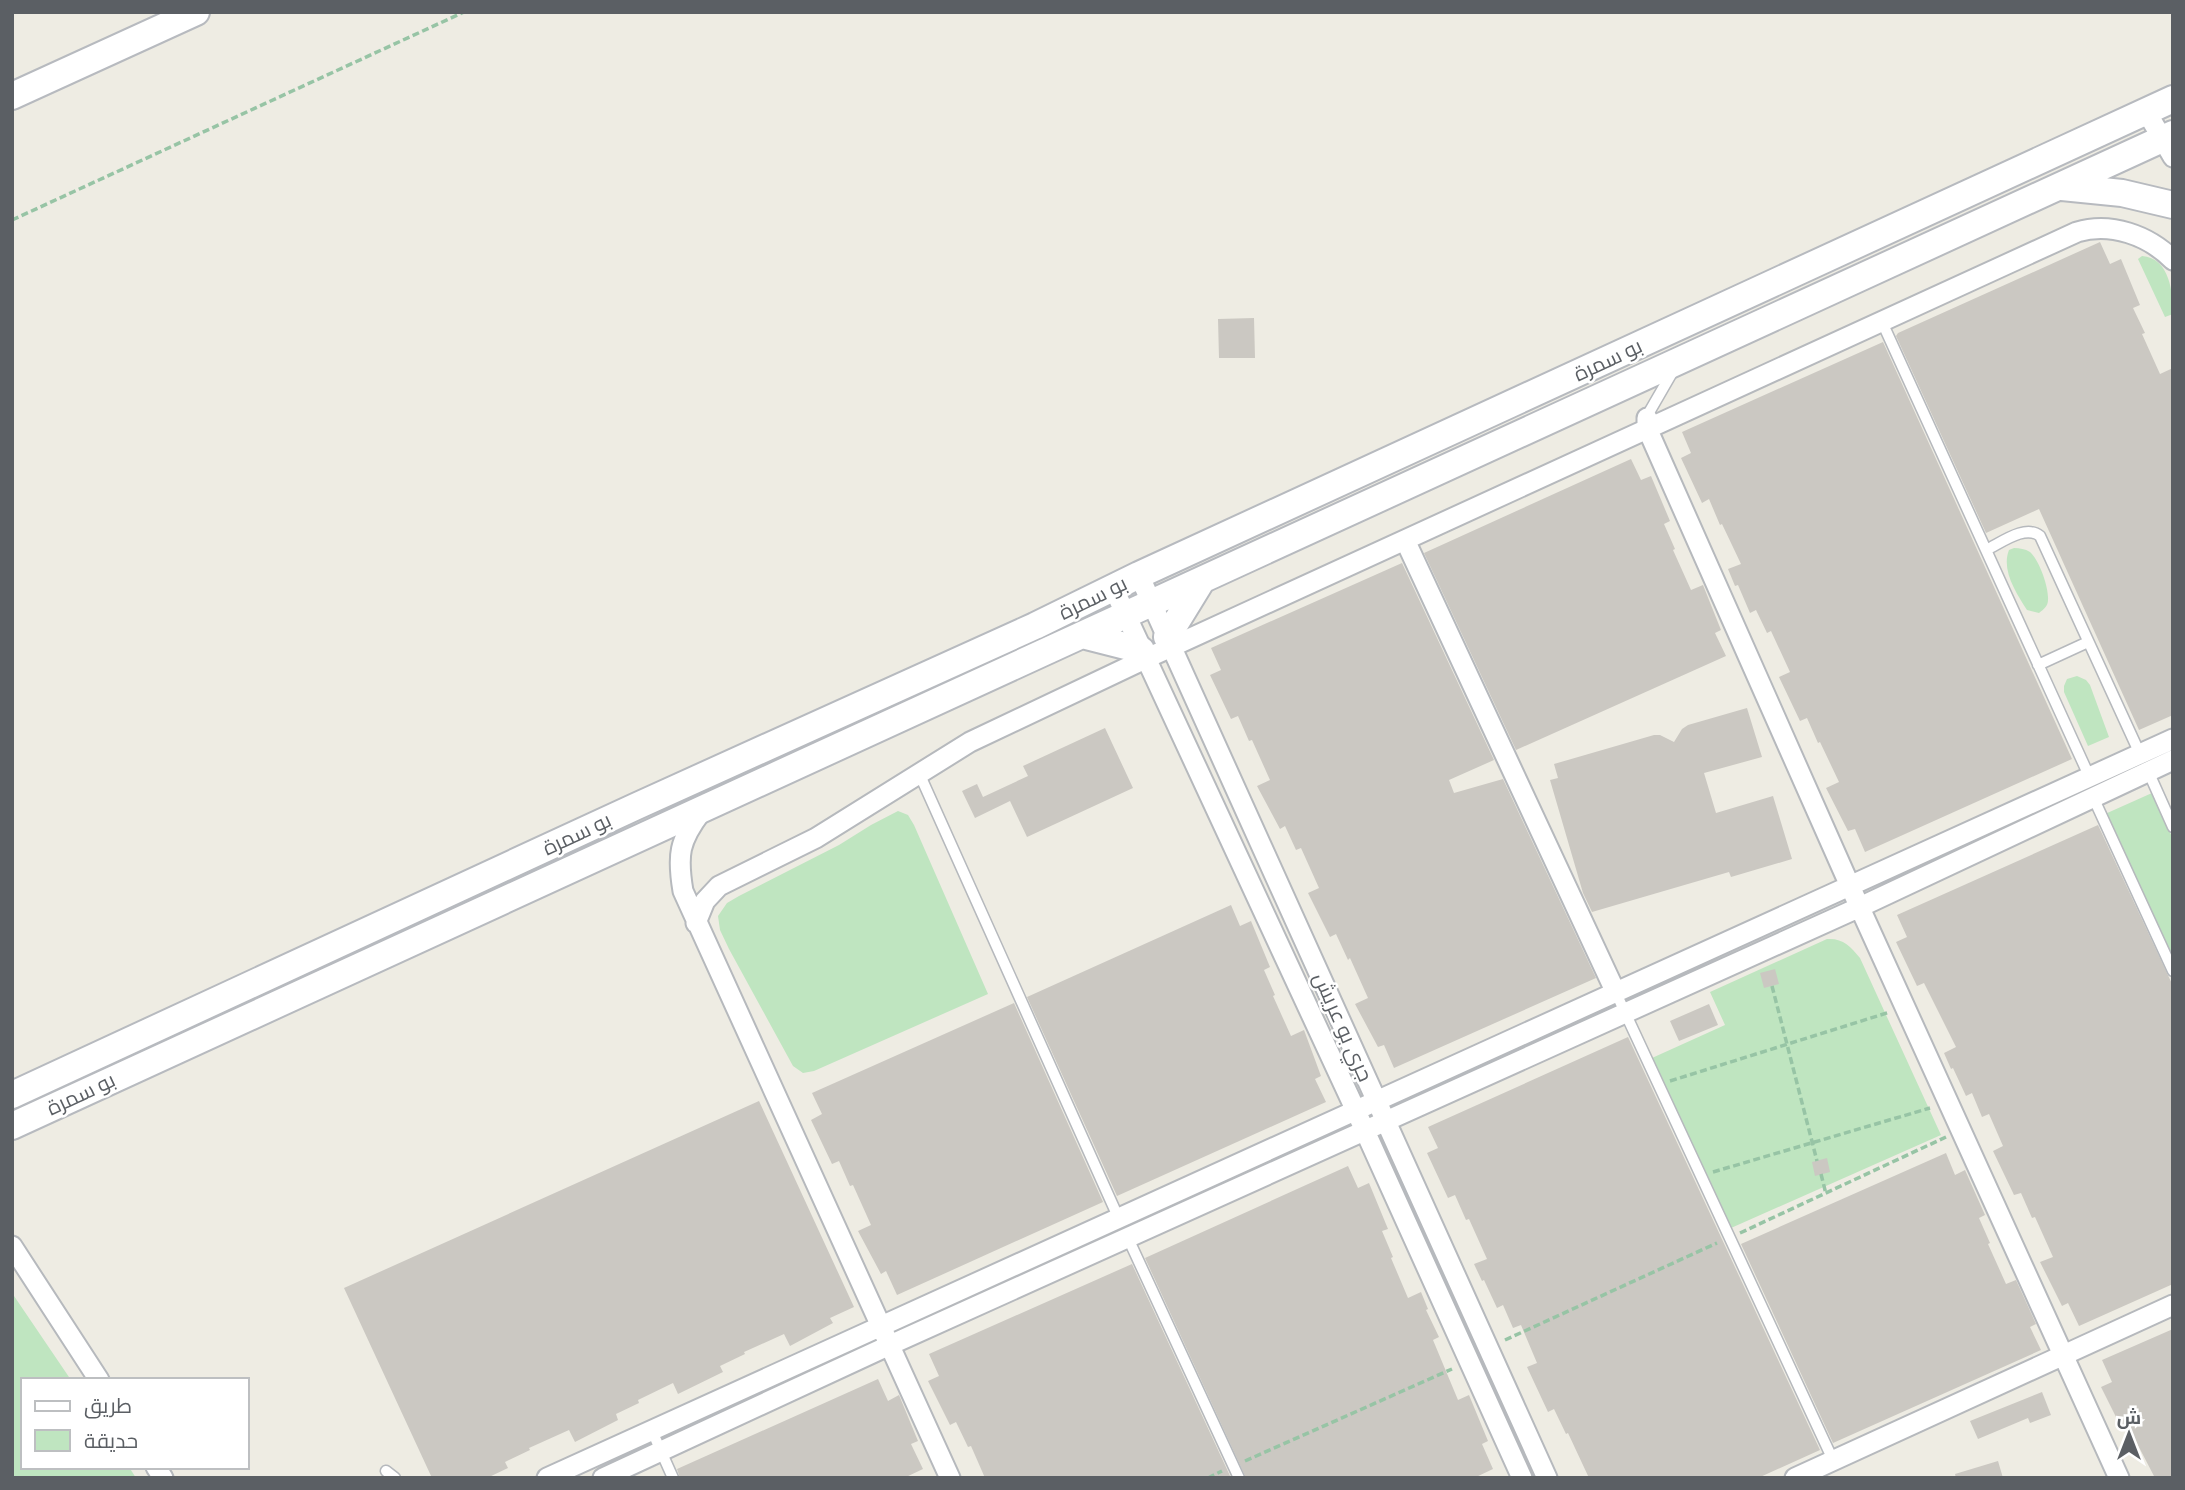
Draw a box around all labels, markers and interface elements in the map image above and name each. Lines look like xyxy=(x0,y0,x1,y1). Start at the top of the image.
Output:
street label: بو سمرة xyxy=(1570,334,1647,389)
street label: بو سمرة xyxy=(1055,571,1132,627)
street label: بو سمرة xyxy=(539,808,616,863)
street label: جري بو عريش xyxy=(1305,969,1378,1087)
street label: بو سمرة xyxy=(43,1068,120,1123)
legend xyxy=(21,1378,248,1469)
text: طريق xyxy=(84,1394,132,1421)
north arrow xyxy=(2094,1399,2164,1469)
text: ش xyxy=(2117,1407,2141,1431)
text: حديقة xyxy=(84,1429,138,1456)

